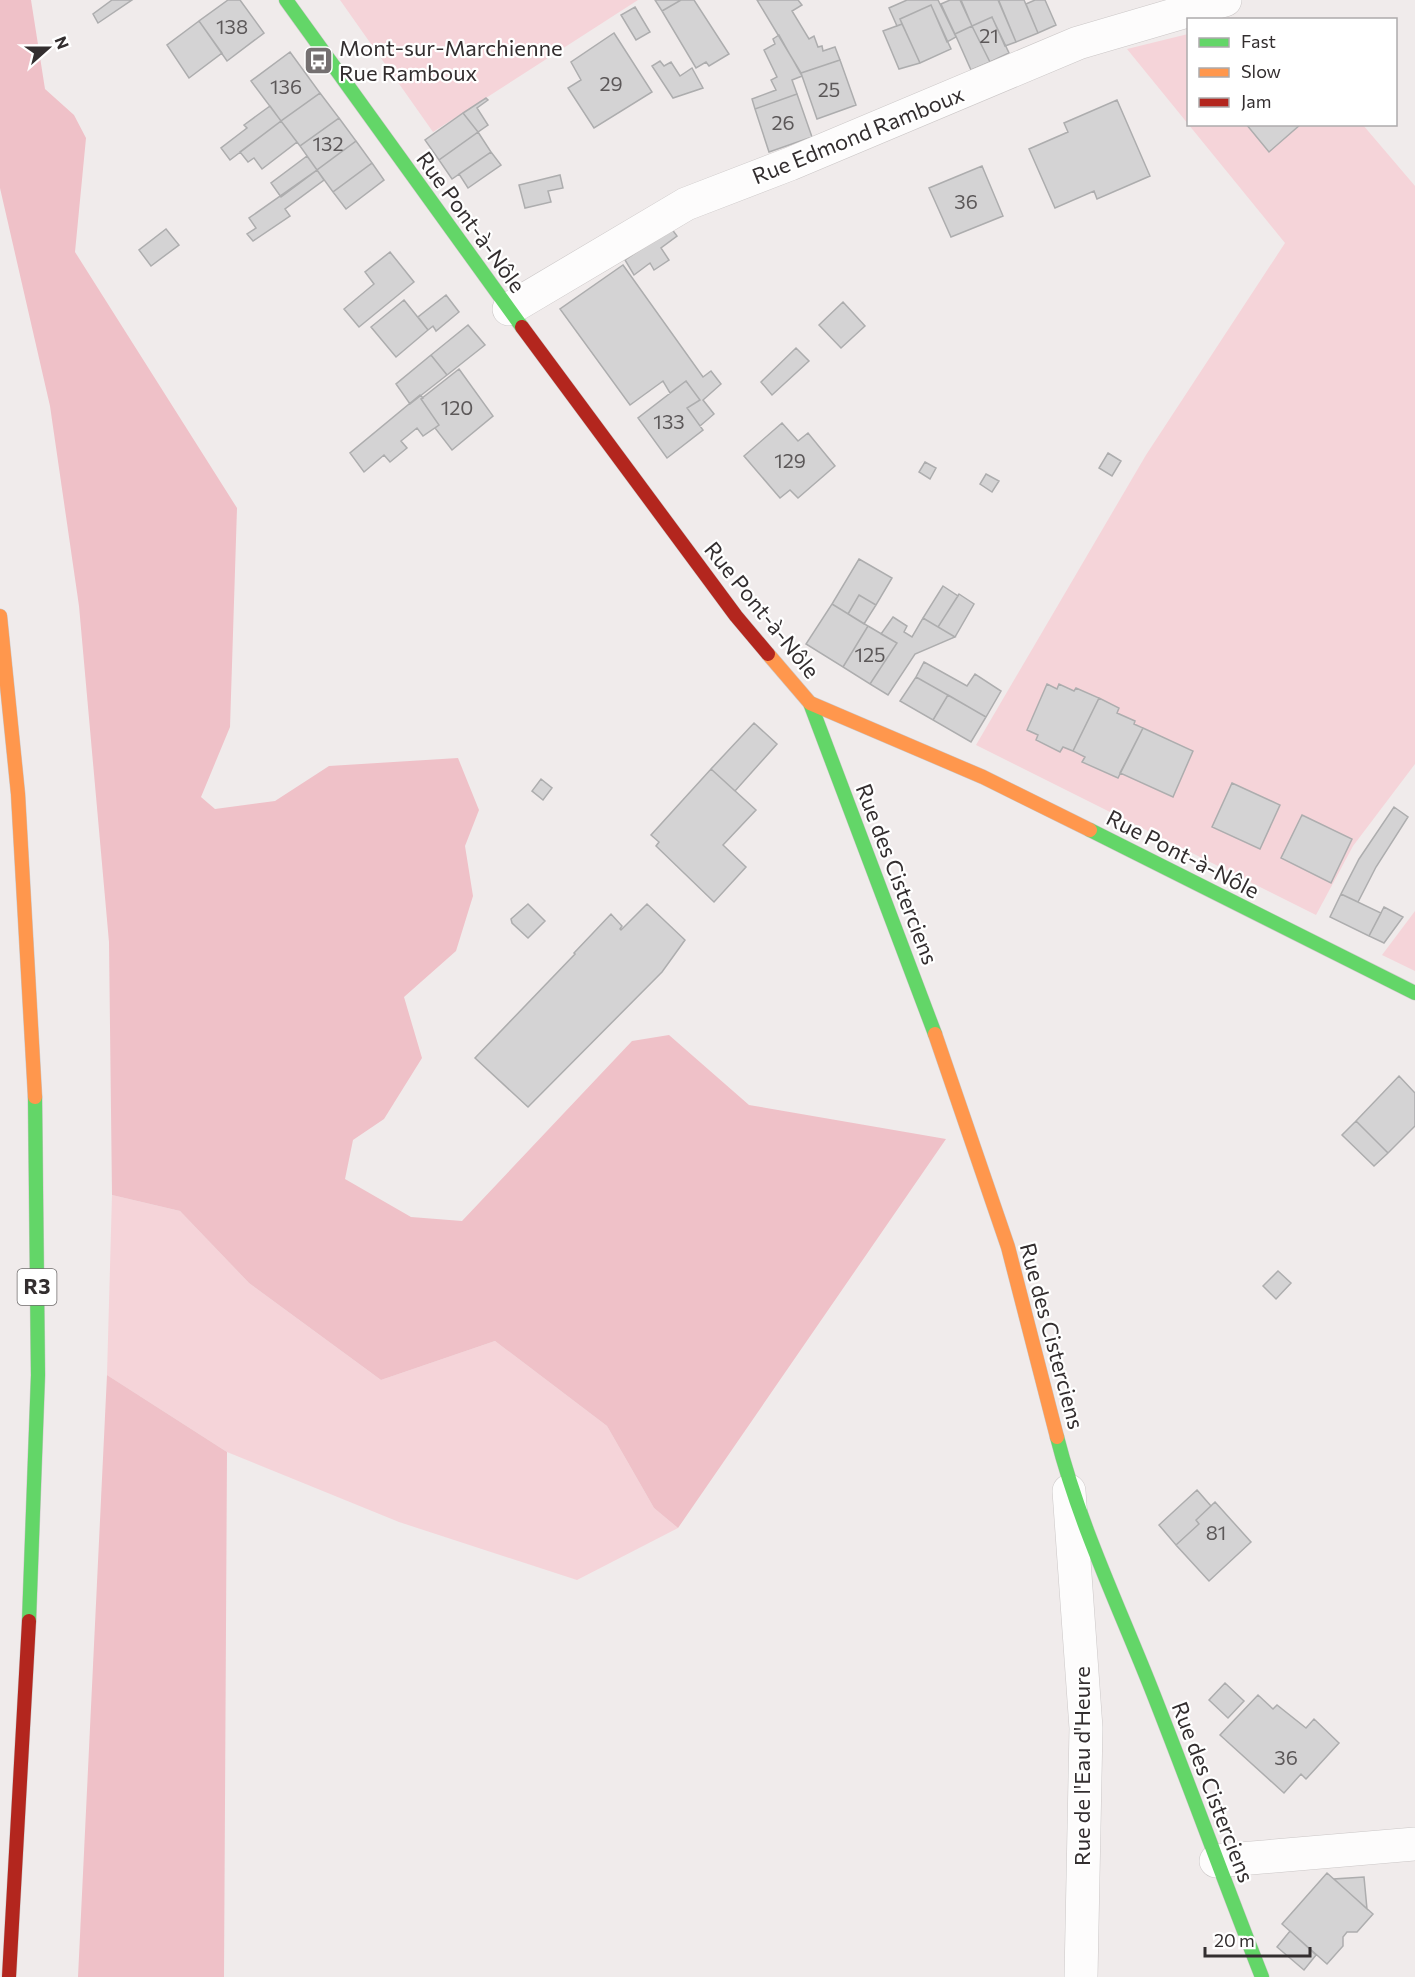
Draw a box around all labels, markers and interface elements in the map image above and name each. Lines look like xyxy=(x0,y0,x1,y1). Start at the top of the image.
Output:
house number: 138 xyxy=(216,14,248,38)
north arrow xyxy=(18,18,78,78)
legend xyxy=(1187,18,1397,126)
house number: 21 xyxy=(979,23,999,47)
text: Fast xyxy=(1241,30,1276,52)
text: N xyxy=(51,33,73,51)
place label: Mont-sur-Marchienne Rue Ramboux xyxy=(339,34,563,86)
bus stop icon: Mont-sur-Marchienne Rue Ramboux xyxy=(302,45,334,77)
text: Slow xyxy=(1241,60,1281,82)
house number: 29 xyxy=(599,71,623,95)
house number: 136 xyxy=(270,74,302,98)
house number: 25 xyxy=(818,77,840,101)
street label: Rue Edmond Ramboux xyxy=(748,80,968,189)
text: Jam xyxy=(1241,90,1271,112)
house number: 26 xyxy=(771,110,795,134)
house number: 132 xyxy=(313,131,344,155)
street label: Rue Pont-à-Nôle xyxy=(411,146,532,298)
house number: 36 xyxy=(954,189,978,213)
house number: 120 xyxy=(441,395,473,419)
house number: 133 xyxy=(653,409,685,433)
house number: 129 xyxy=(774,448,806,472)
street label: Rue Pont-à-Nôle xyxy=(699,536,826,683)
house number: 125 xyxy=(854,642,886,666)
street label: Rue des Cisterciens xyxy=(851,780,944,968)
street label: Rue Pont-à-Nôle xyxy=(1102,803,1264,904)
street label: Rue des Cisterciens xyxy=(1015,1240,1090,1432)
road number: R3 xyxy=(18,1269,57,1305)
house number: 81 xyxy=(1206,1520,1226,1544)
street label: Rue de l'Eau d'Heure xyxy=(1068,1666,1095,1866)
street label: Rue des Cisterciens xyxy=(1167,1698,1260,1886)
house number: 36 xyxy=(1274,1745,1298,1769)
scale bar xyxy=(1205,1920,1310,1958)
text: 20 m xyxy=(1214,1929,1255,1951)

